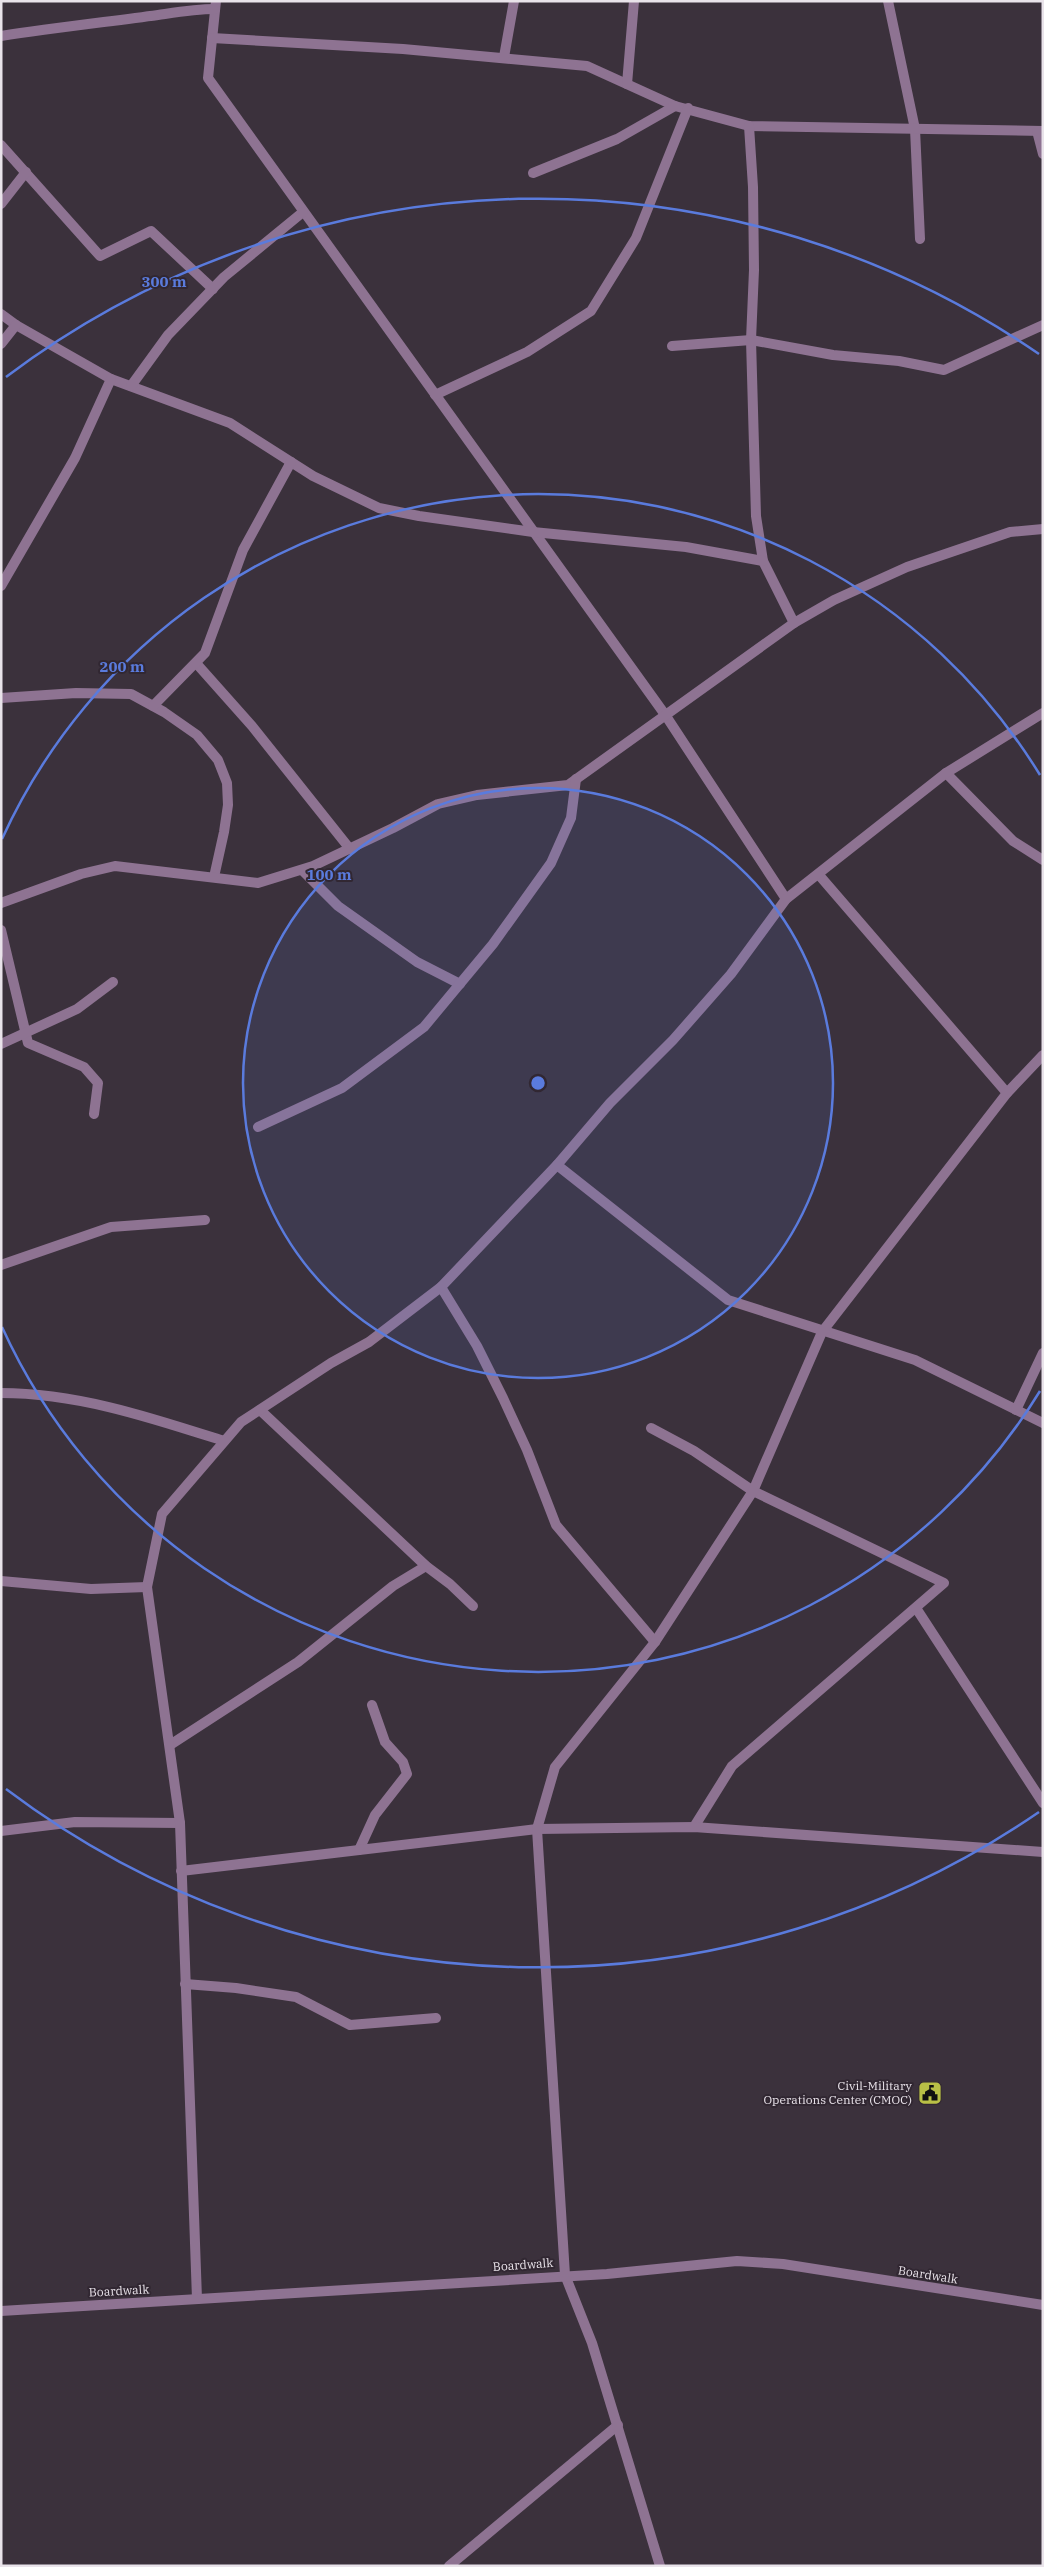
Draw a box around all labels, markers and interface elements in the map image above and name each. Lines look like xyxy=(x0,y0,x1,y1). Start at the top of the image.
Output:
text: 300 m xyxy=(141,272,187,291)
text: 200 m xyxy=(99,657,145,676)
text: 100 m xyxy=(306,865,352,884)
centre of rings xyxy=(529,1074,547,1092)
place label: Civil-Military Operations Center (CMOC) xyxy=(763,2078,913,2107)
public building icon: Civil-Military Operations Center (CMOC) xyxy=(917,2080,943,2106)
street label: Boardwalk xyxy=(492,2255,554,2274)
street label: Boardwalk xyxy=(897,2262,959,2287)
street label: Boardwalk xyxy=(88,2281,150,2300)

